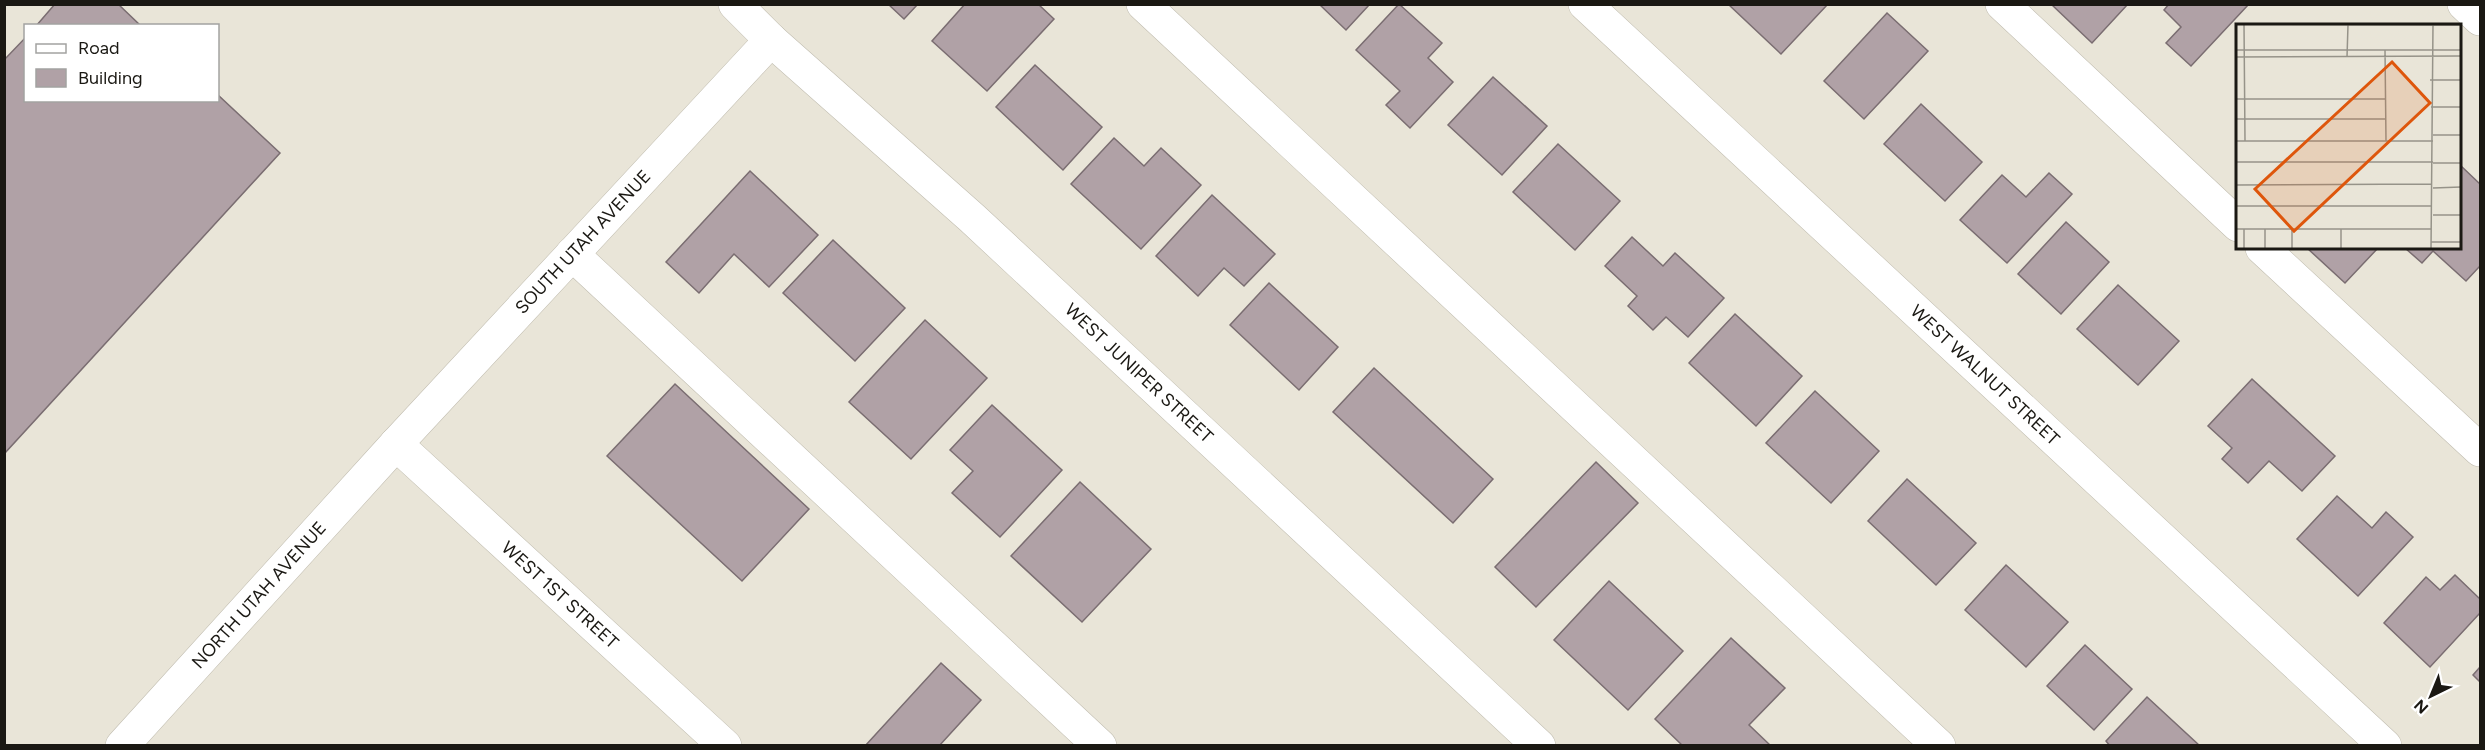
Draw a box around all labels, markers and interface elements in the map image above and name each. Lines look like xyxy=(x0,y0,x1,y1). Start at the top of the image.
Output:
legend xyxy=(24,24,219,102)
inset map xyxy=(2236,24,2461,249)
text: Road xyxy=(78,37,119,59)
text: Building xyxy=(78,67,143,89)
street label: SOUTH UTAH AVENUE xyxy=(511,165,655,319)
street label: WEST JUNIPER STREET xyxy=(1060,299,1218,447)
street label: WEST WALNUT STREET xyxy=(1906,300,2064,450)
street label: NORTH UTAH AVENUE xyxy=(187,517,331,673)
street label: WEST 1ST STREET xyxy=(497,537,623,653)
north arrow xyxy=(2401,666,2461,726)
text: N xyxy=(2410,695,2432,718)

